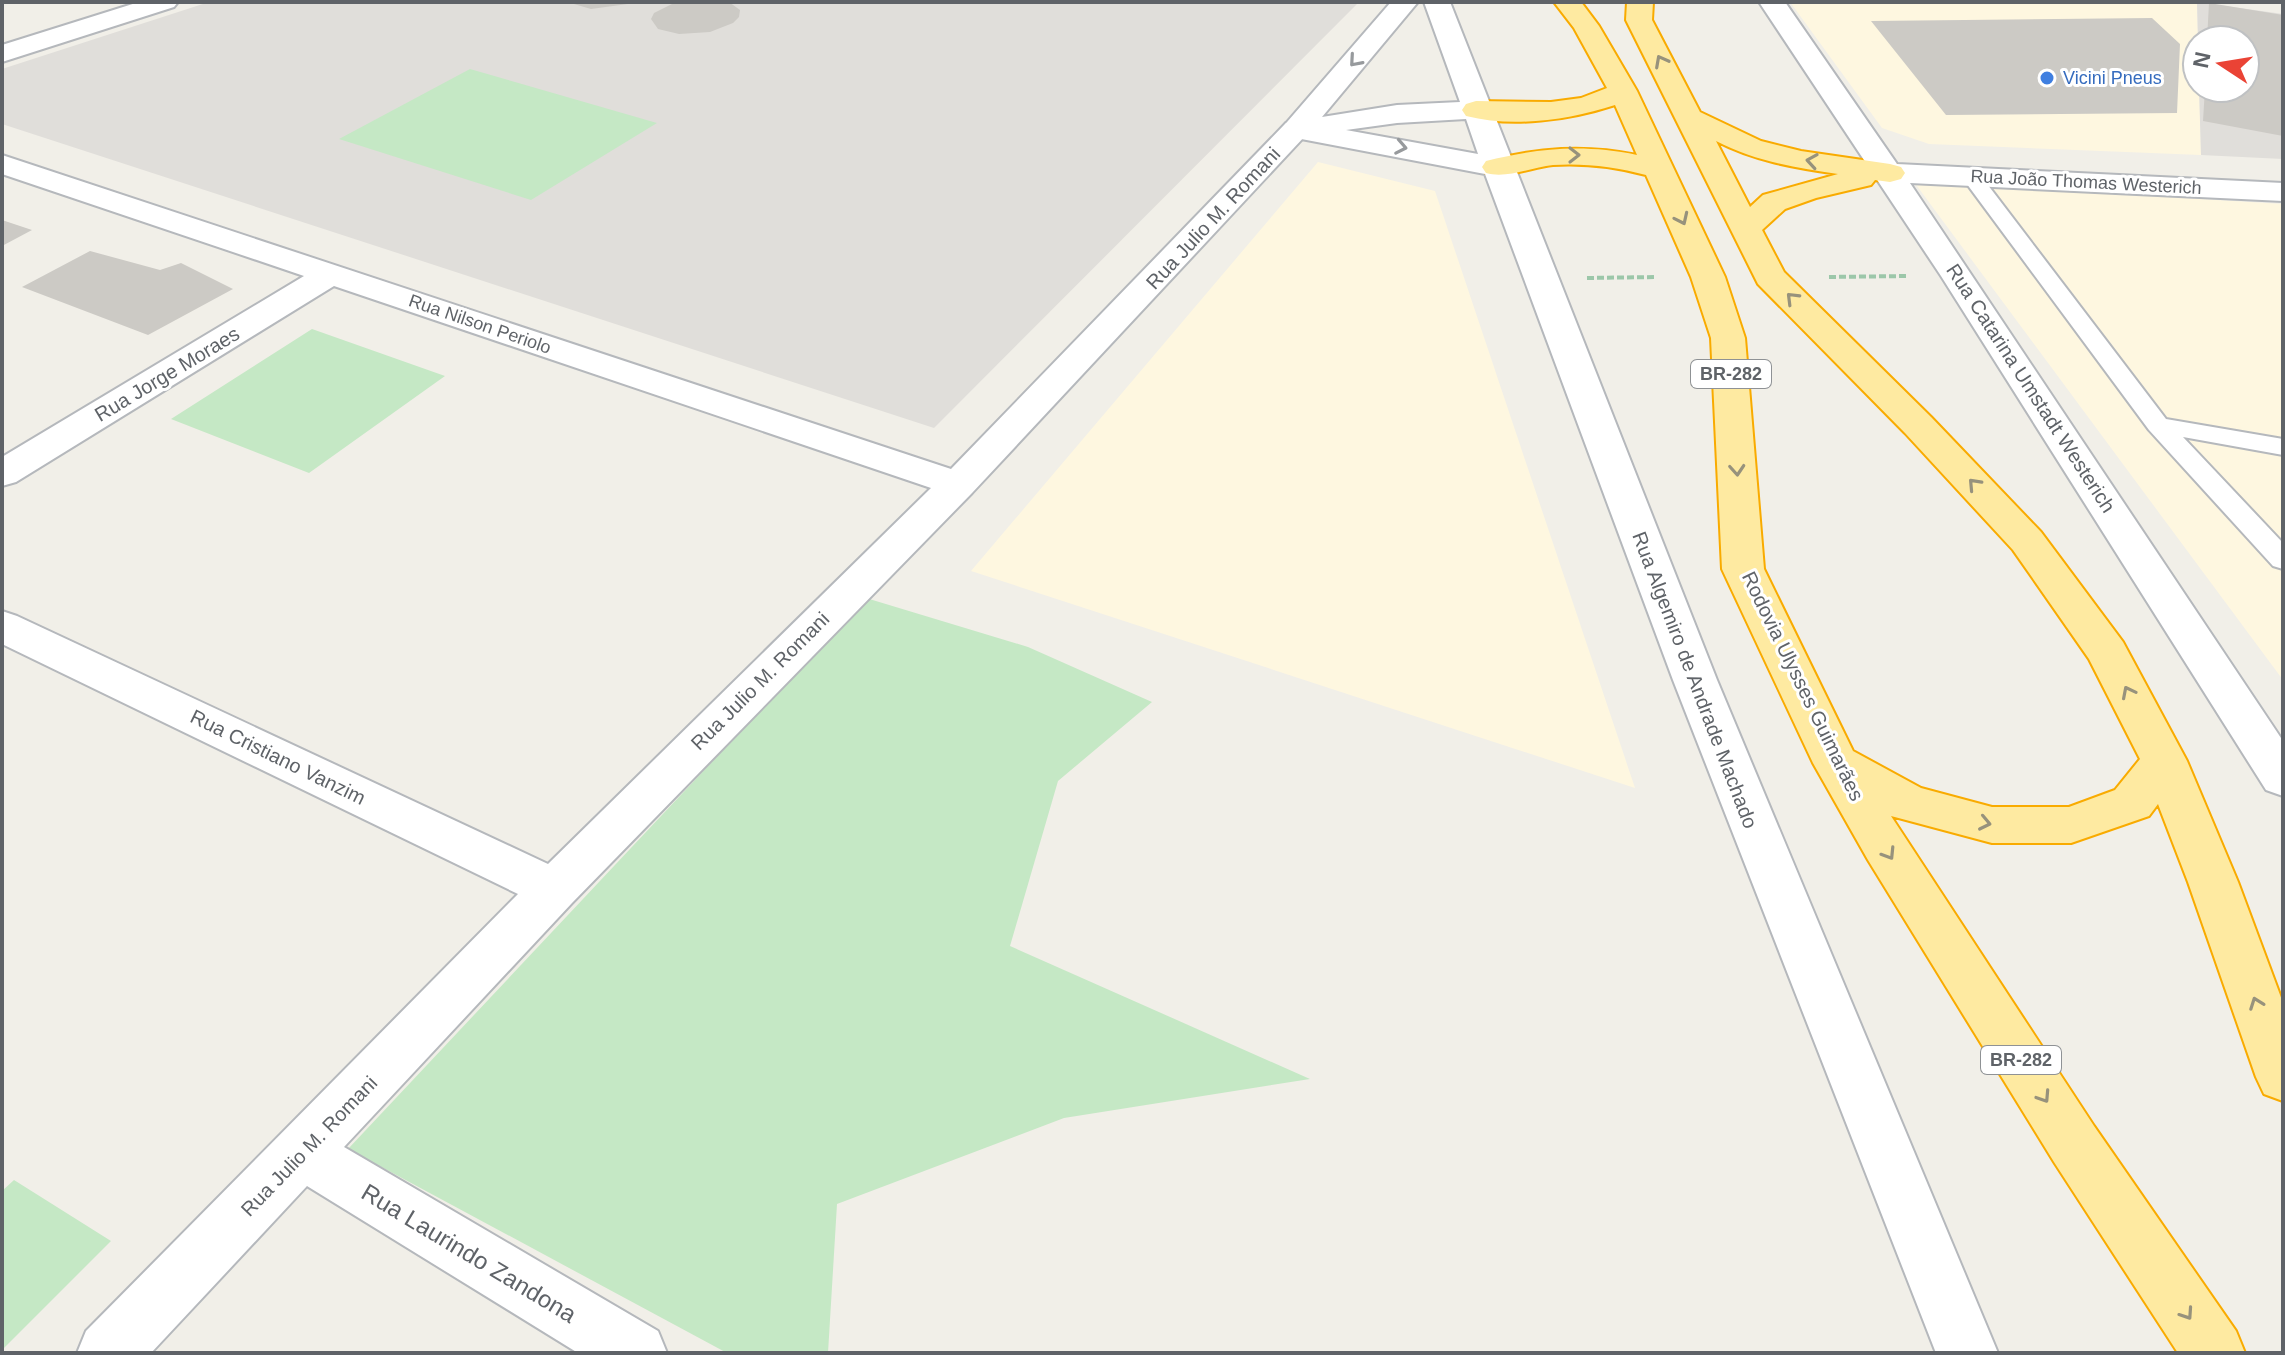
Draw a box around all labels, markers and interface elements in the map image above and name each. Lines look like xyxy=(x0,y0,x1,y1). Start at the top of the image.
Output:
north arrow xyxy=(2181,24,2261,104)
text: N xyxy=(2188,50,2216,70)
one-way arrow xyxy=(1350,52,1364,67)
one-way arrow xyxy=(1655,55,1670,69)
place label: Vicini Pneus xyxy=(2063,68,2162,88)
marker: Vicini Pneus xyxy=(2038,69,2056,87)
one-way arrow xyxy=(1394,138,1408,155)
street label: Rua Julio M. Romani xyxy=(1142,143,1284,293)
one-way arrow xyxy=(1568,146,1581,164)
one-way arrow xyxy=(1806,154,1819,171)
street label: Rua João Thomas Westerich xyxy=(1970,166,2202,198)
one-way arrow xyxy=(1672,211,1688,225)
street label: Rua Catarina Umstadt Westerich xyxy=(1942,260,2120,516)
street label: Rua Nilson Periolo xyxy=(406,290,554,358)
one-way arrow xyxy=(1787,293,1801,308)
street label: Rua Jorge Moraes xyxy=(91,322,243,426)
road number: BR-282 xyxy=(1691,360,1771,388)
one-way arrow xyxy=(1728,464,1745,477)
one-way arrow xyxy=(1968,479,1983,493)
street label: Rua Algemiro de Andrade Machado xyxy=(1628,529,1762,831)
street label: Rodovia Ulysses Guimarães xyxy=(1738,568,1868,804)
street label: Rua Julio M. Romani xyxy=(687,608,833,754)
one-way arrow xyxy=(2123,685,2138,700)
street label: Rua Cristiano Vanzim xyxy=(187,705,369,809)
one-way arrow xyxy=(1978,813,1991,830)
one-way arrow xyxy=(1880,845,1895,860)
one-way arrow xyxy=(2250,997,2266,1011)
road number: BR-282 xyxy=(1981,1046,2061,1074)
street label: Rua Julio M. Romani xyxy=(237,1072,381,1220)
one-way arrow xyxy=(2034,1088,2049,1103)
street label: Rua Laurindo Zandona xyxy=(357,1178,582,1328)
one-way arrow xyxy=(2178,1305,2193,1320)

